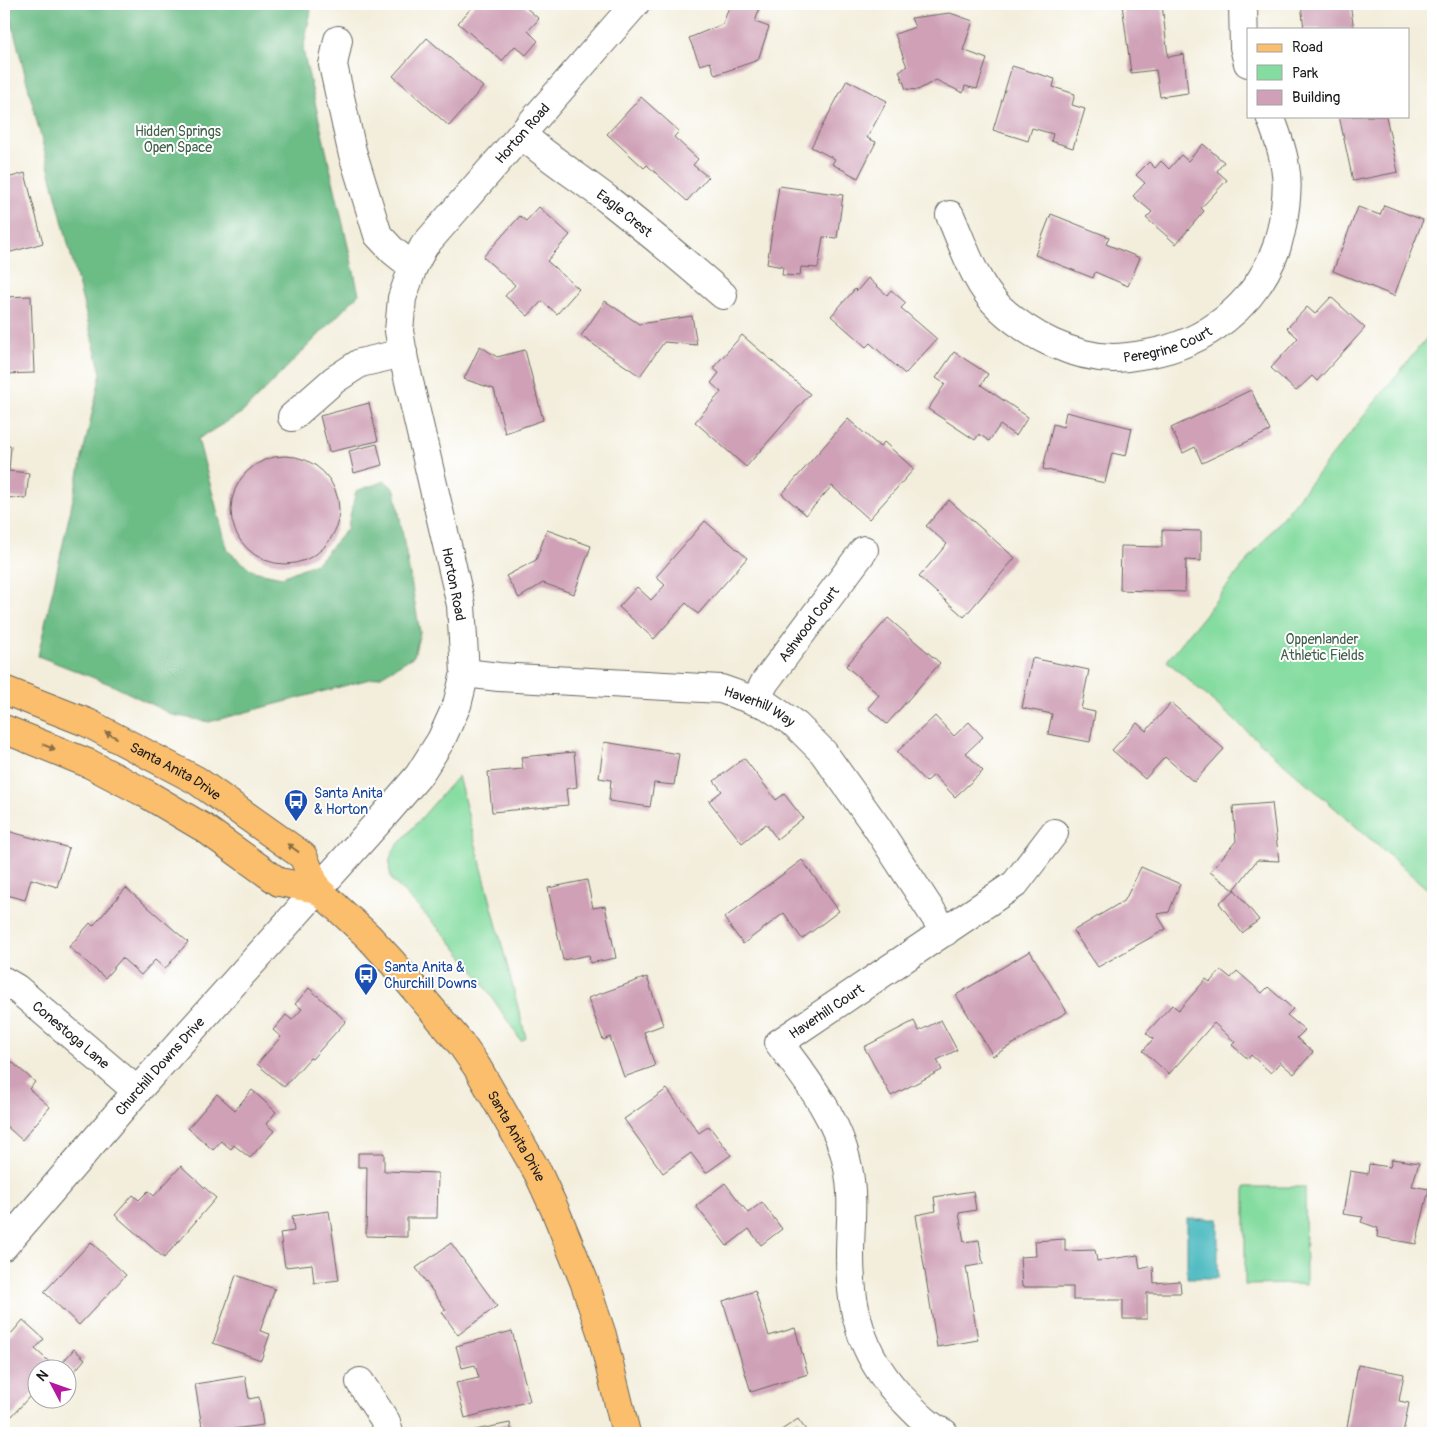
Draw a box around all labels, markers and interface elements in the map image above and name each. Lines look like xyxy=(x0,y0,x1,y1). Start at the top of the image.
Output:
legend xyxy=(1247,28,1410,118)
text: Road xyxy=(1292,38,1323,57)
text: Park xyxy=(1292,64,1319,83)
text: Building xyxy=(1292,88,1340,107)
street label: Horton Road xyxy=(492,100,554,167)
park label: Hidden Springs Open Space xyxy=(135,123,222,156)
street label: Eagle Crest xyxy=(593,186,656,241)
street label: Peregrine Court xyxy=(1122,323,1216,366)
street label: Horton Road xyxy=(438,546,469,622)
street label: Ashwood Court xyxy=(775,583,843,665)
park label: Oppenlander Athletic Fields xyxy=(1280,631,1365,664)
street label: Haverhill Way xyxy=(722,683,798,731)
one-way arrow xyxy=(103,731,118,739)
street label: Santa Anita Drive xyxy=(127,739,224,804)
one-way arrow xyxy=(42,743,56,751)
place label: Santa Anita & Horton xyxy=(314,785,383,818)
bus stop icon: Santa Anita & Horton xyxy=(283,788,309,822)
one-way arrow xyxy=(286,843,300,853)
place label: Santa Anita & Churchill Downs xyxy=(384,959,478,992)
bus stop icon: Santa Anita & Churchill Downs xyxy=(353,962,379,996)
street label: Haverhill Court xyxy=(786,980,868,1043)
street label: Conestoga Lane xyxy=(29,998,113,1073)
street label: Churchill Downs Drive xyxy=(112,1014,208,1119)
street label: Santa Anita Drive xyxy=(483,1088,549,1184)
north arrow xyxy=(28,1360,78,1410)
text: N xyxy=(33,1367,52,1385)

